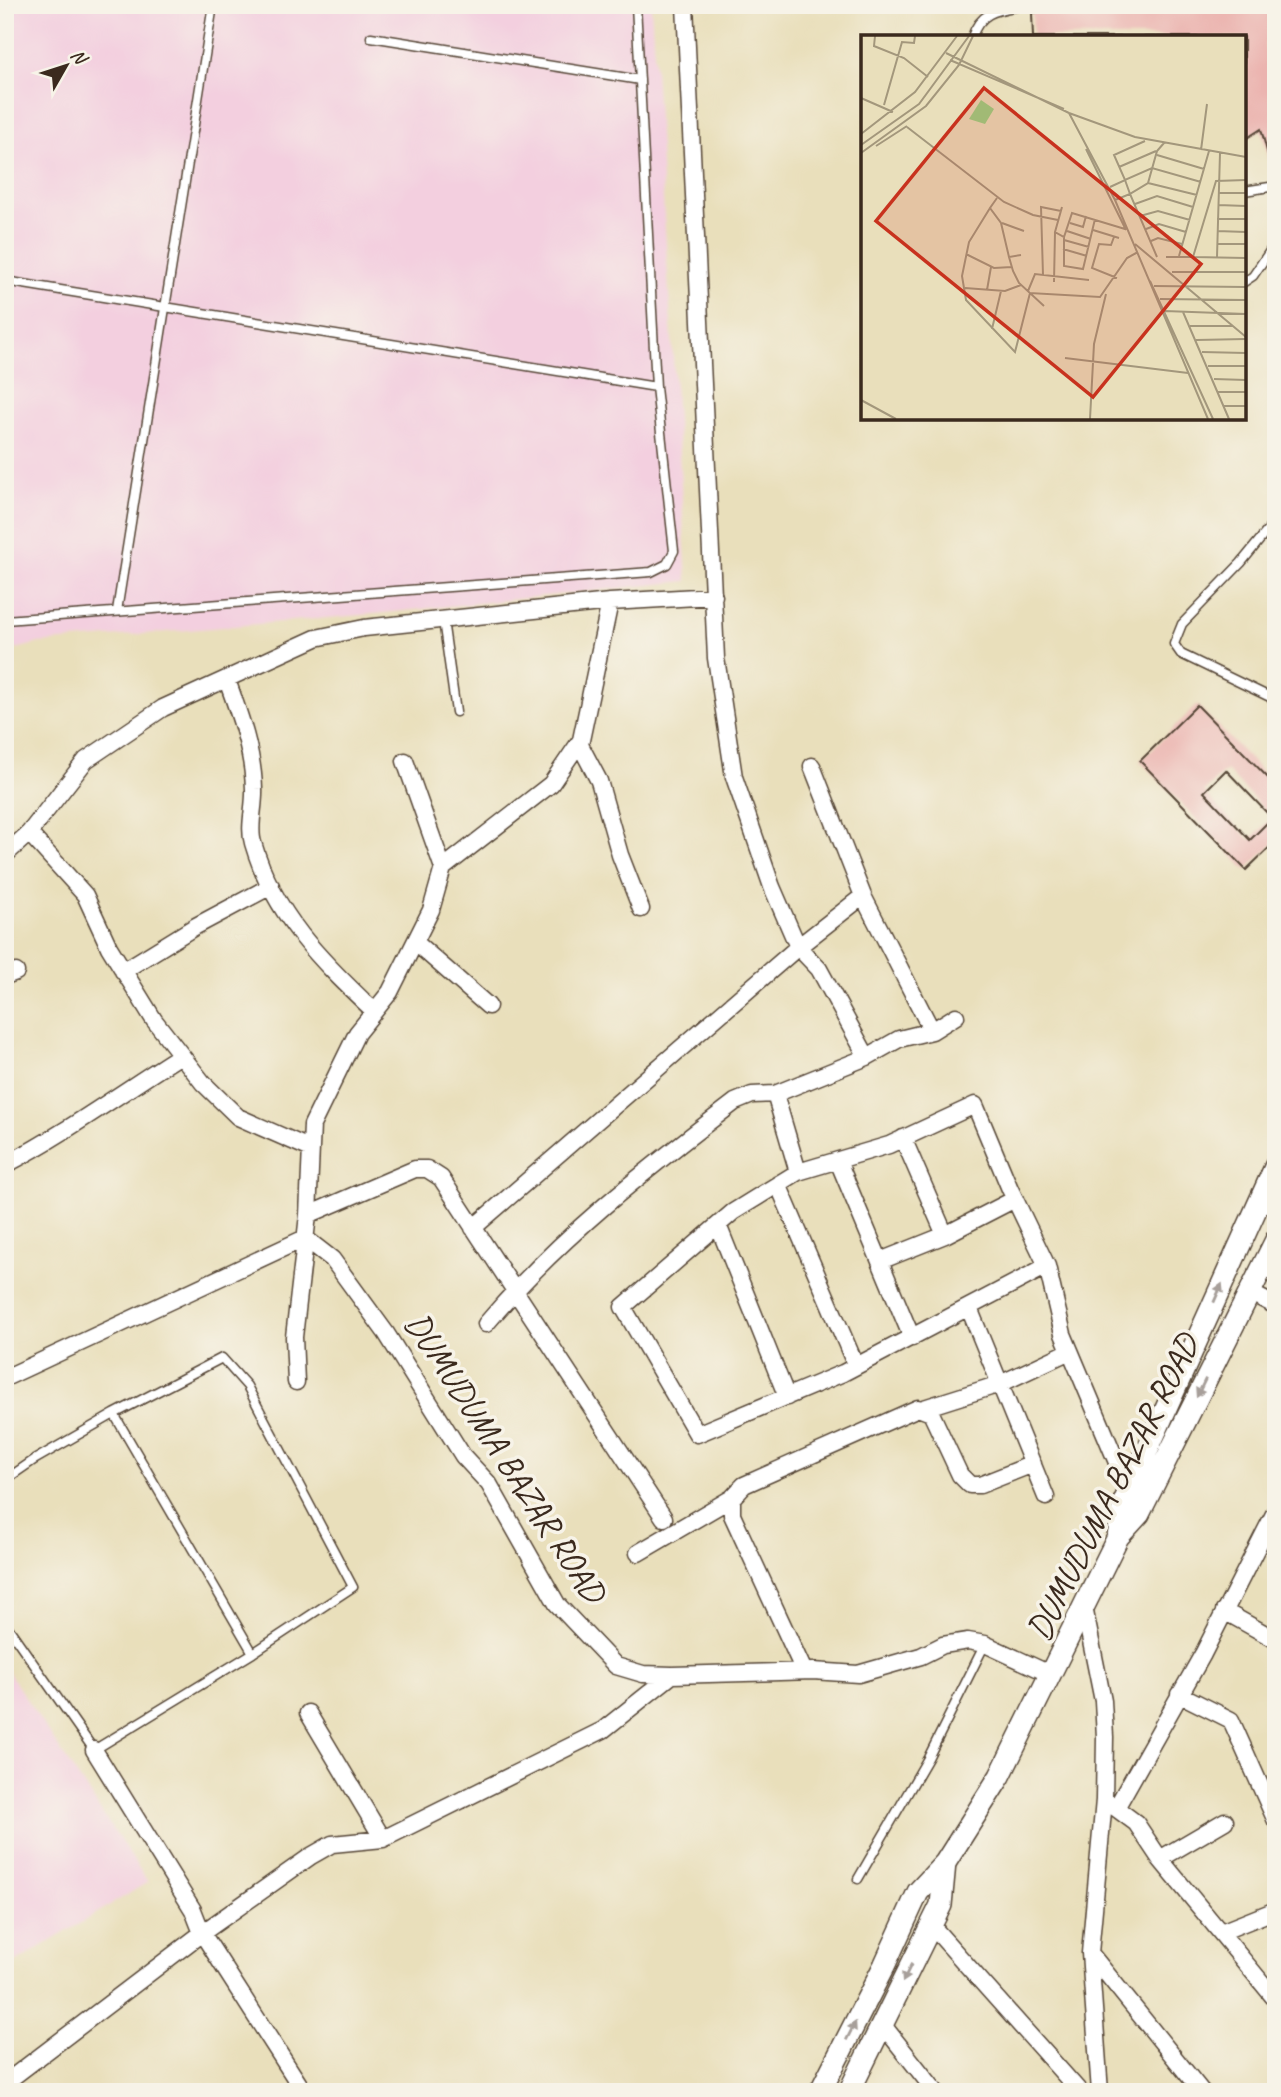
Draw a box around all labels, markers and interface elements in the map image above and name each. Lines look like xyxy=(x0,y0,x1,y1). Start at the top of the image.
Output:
north arrow xyxy=(32,32,102,102)
inset map xyxy=(861,35,1246,420)
text: N xyxy=(65,44,93,71)
one-way arrow xyxy=(1212,1283,1224,1303)
street label: DUMUDUMA BAZAR ROAD xyxy=(395,1304,618,1613)
street label: DUMUDUMA BAZAR ROAD xyxy=(1016,1324,1210,1648)
one-way arrow xyxy=(1195,1378,1207,1398)
one-way arrow xyxy=(902,1963,913,1983)
one-way arrow xyxy=(845,2021,856,2041)

